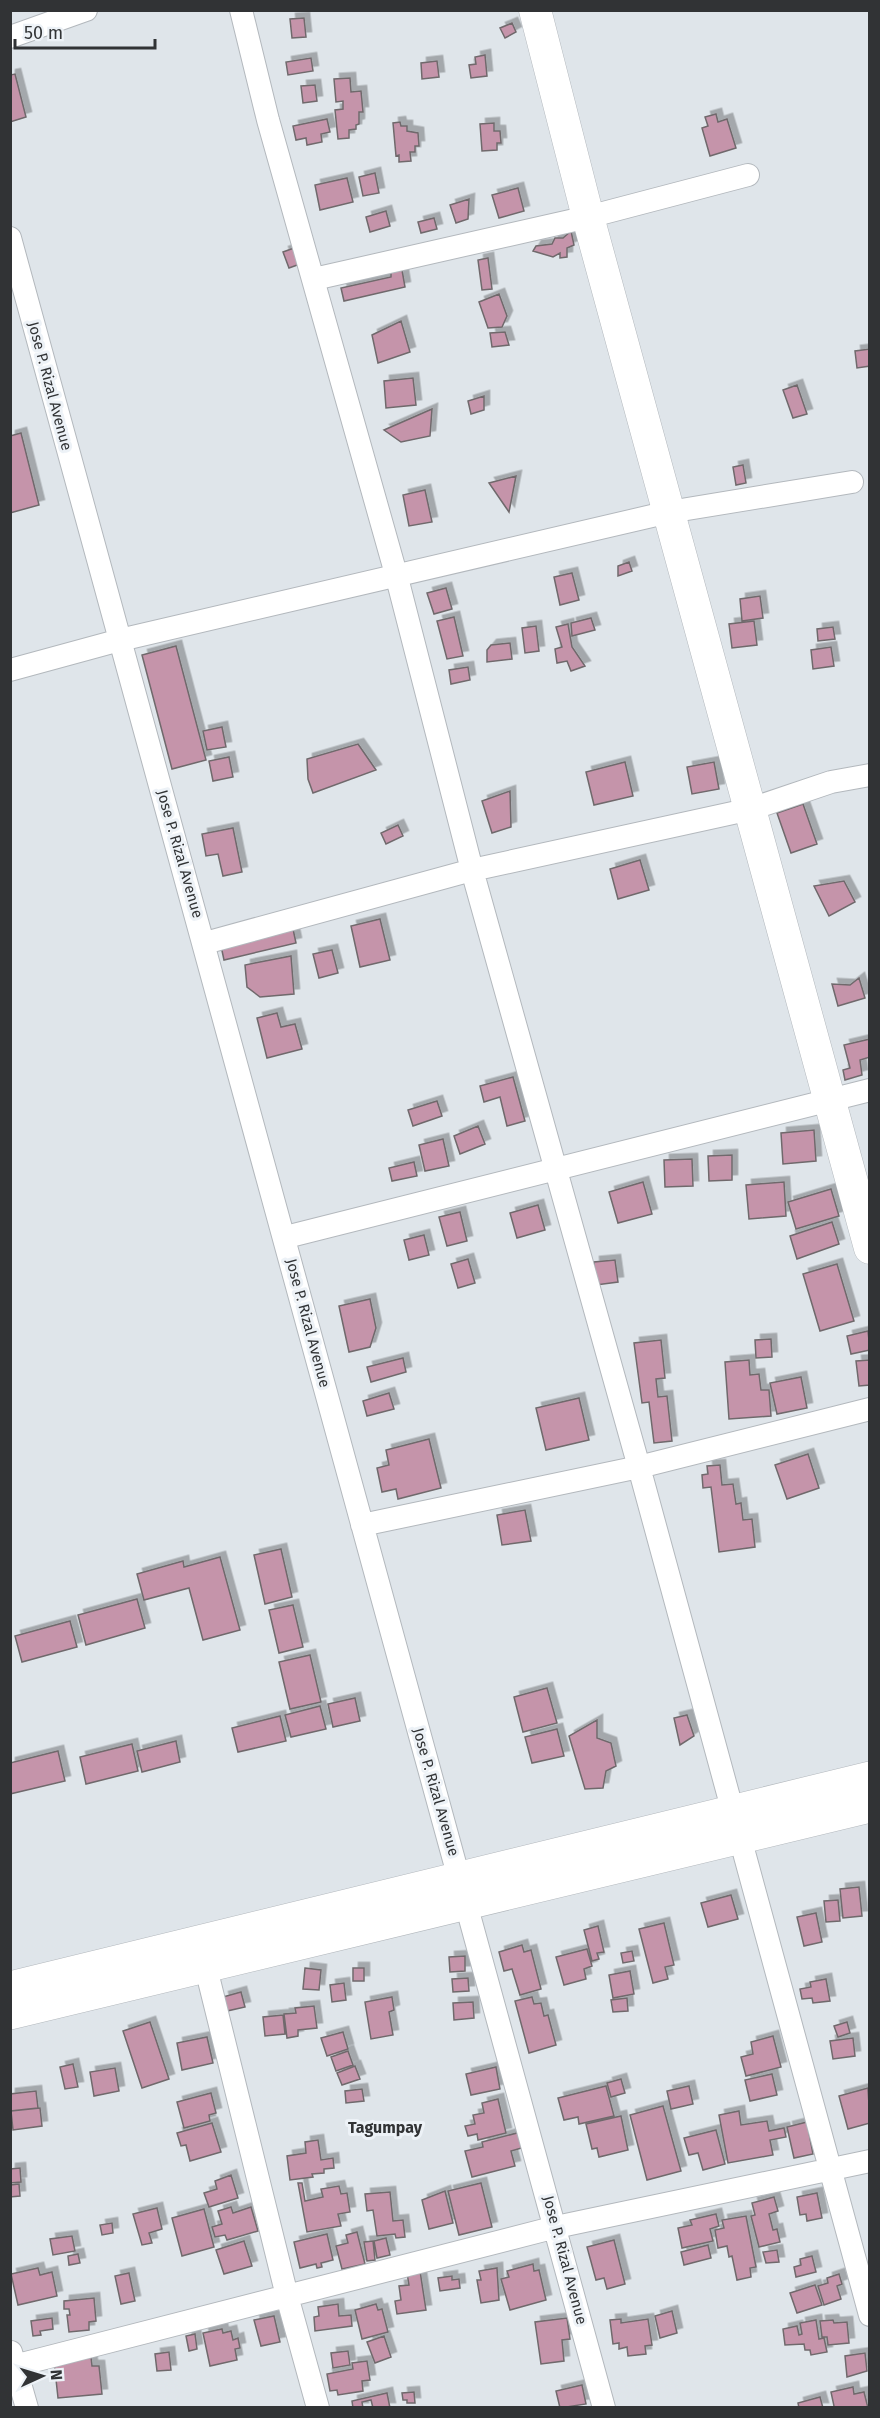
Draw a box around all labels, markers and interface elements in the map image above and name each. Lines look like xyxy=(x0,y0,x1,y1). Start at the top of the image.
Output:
scale bar xyxy=(15,12,154,50)
text: 50 m xyxy=(24,22,63,44)
street label: Jose P. Rizal Avenue xyxy=(24,320,76,452)
street label: Jose P. Rizal Avenue xyxy=(153,788,207,920)
street label: Jose P. Rizal Avenue xyxy=(282,1257,334,1389)
street label: Jose P. Rizal Avenue xyxy=(409,1726,463,1858)
district label: Tagumpay xyxy=(348,2118,423,2137)
street label: Jose P. Rizal Avenue xyxy=(539,2194,591,2326)
north arrow xyxy=(12,2346,72,2406)
text: N xyxy=(47,2369,66,2381)

